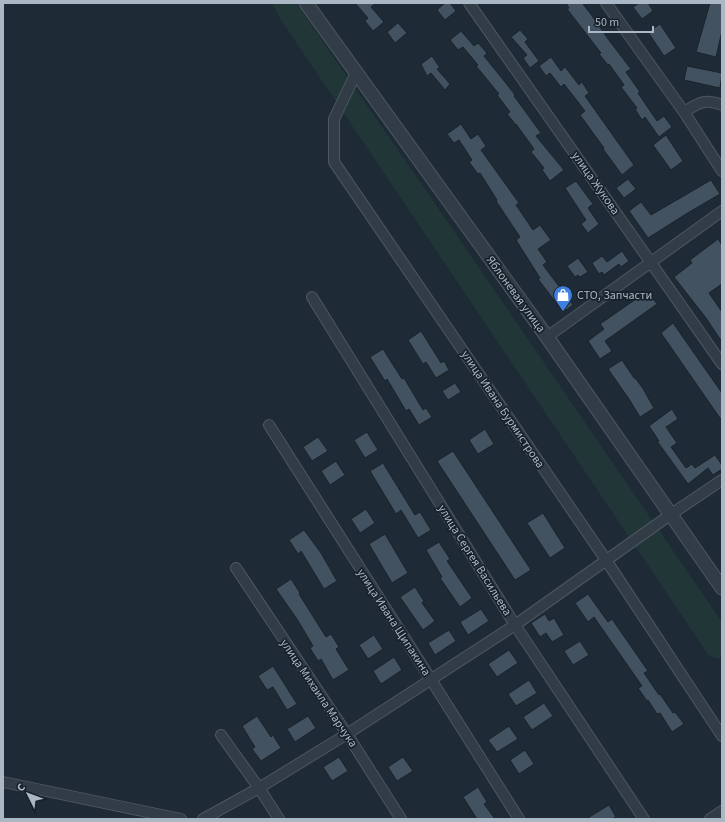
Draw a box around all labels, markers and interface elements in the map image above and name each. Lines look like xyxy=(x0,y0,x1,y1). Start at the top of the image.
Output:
scale bar xyxy=(589,8,653,34)
text: 50 m xyxy=(595,14,619,31)
street label: улица Жукова xyxy=(568,148,624,218)
street label: Яблоневая улица xyxy=(482,252,549,336)
shop icon: СТО, Запчасти xyxy=(552,284,574,312)
place label: СТО, Запчасти xyxy=(577,287,652,304)
street label: улица Ивана Бурмистрова xyxy=(457,347,548,472)
street label: улица Сергея Васильева xyxy=(433,502,516,619)
street label: улица Ивана Щипакина xyxy=(352,565,435,679)
street label: улица Михаила Марчука xyxy=(276,636,361,751)
north arrow xyxy=(8,774,48,814)
text: С xyxy=(13,780,29,795)

